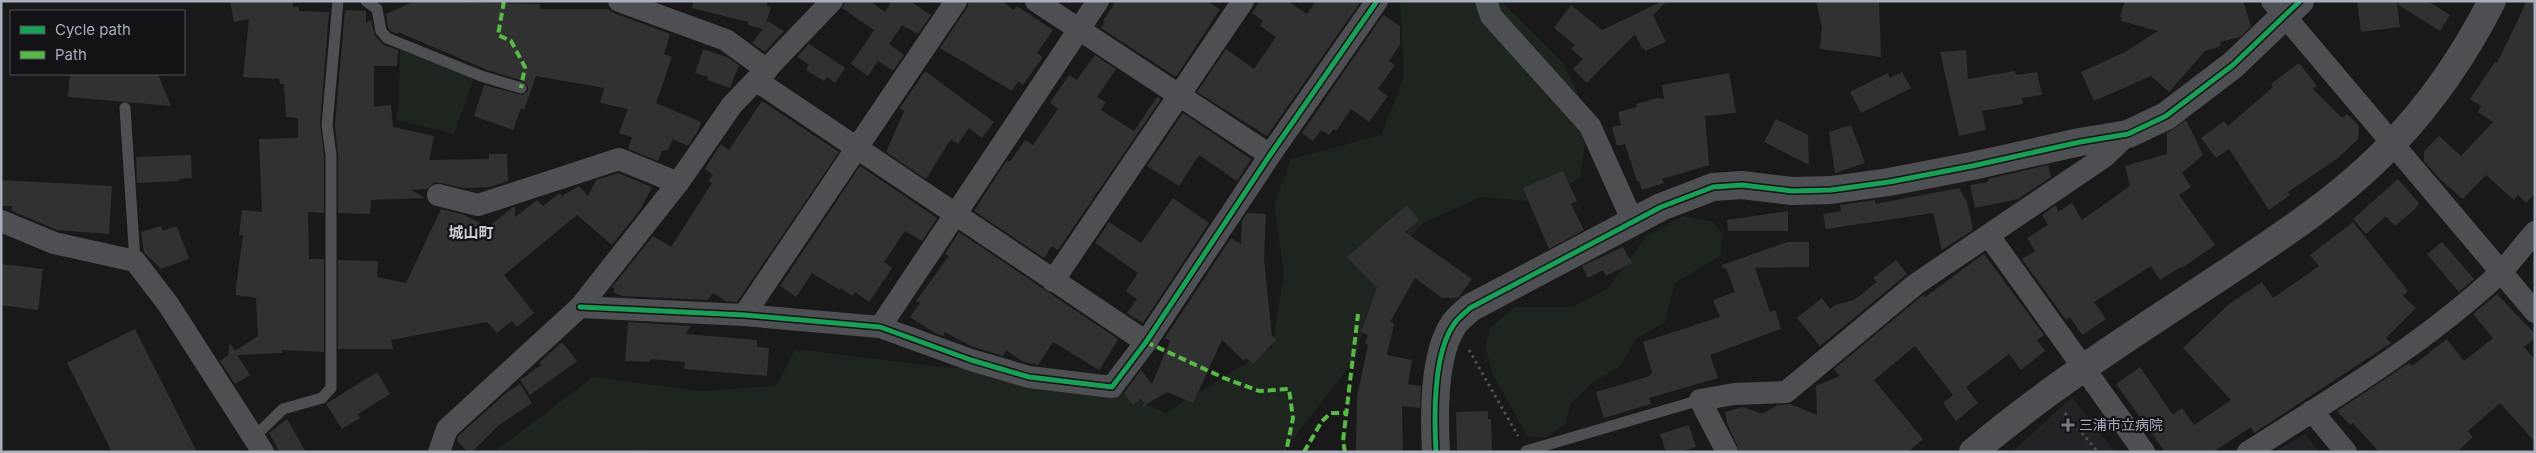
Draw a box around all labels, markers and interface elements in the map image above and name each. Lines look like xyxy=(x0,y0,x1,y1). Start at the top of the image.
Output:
legend xyxy=(10,10,185,75)
text: Cycle path xyxy=(55,20,131,39)
text: Path xyxy=(55,45,87,64)
district label: 城山町 xyxy=(448,223,494,242)
place label: 三浦市立病院 xyxy=(2079,416,2163,433)
marker: 三浦市立病院 xyxy=(2061,418,2075,432)

